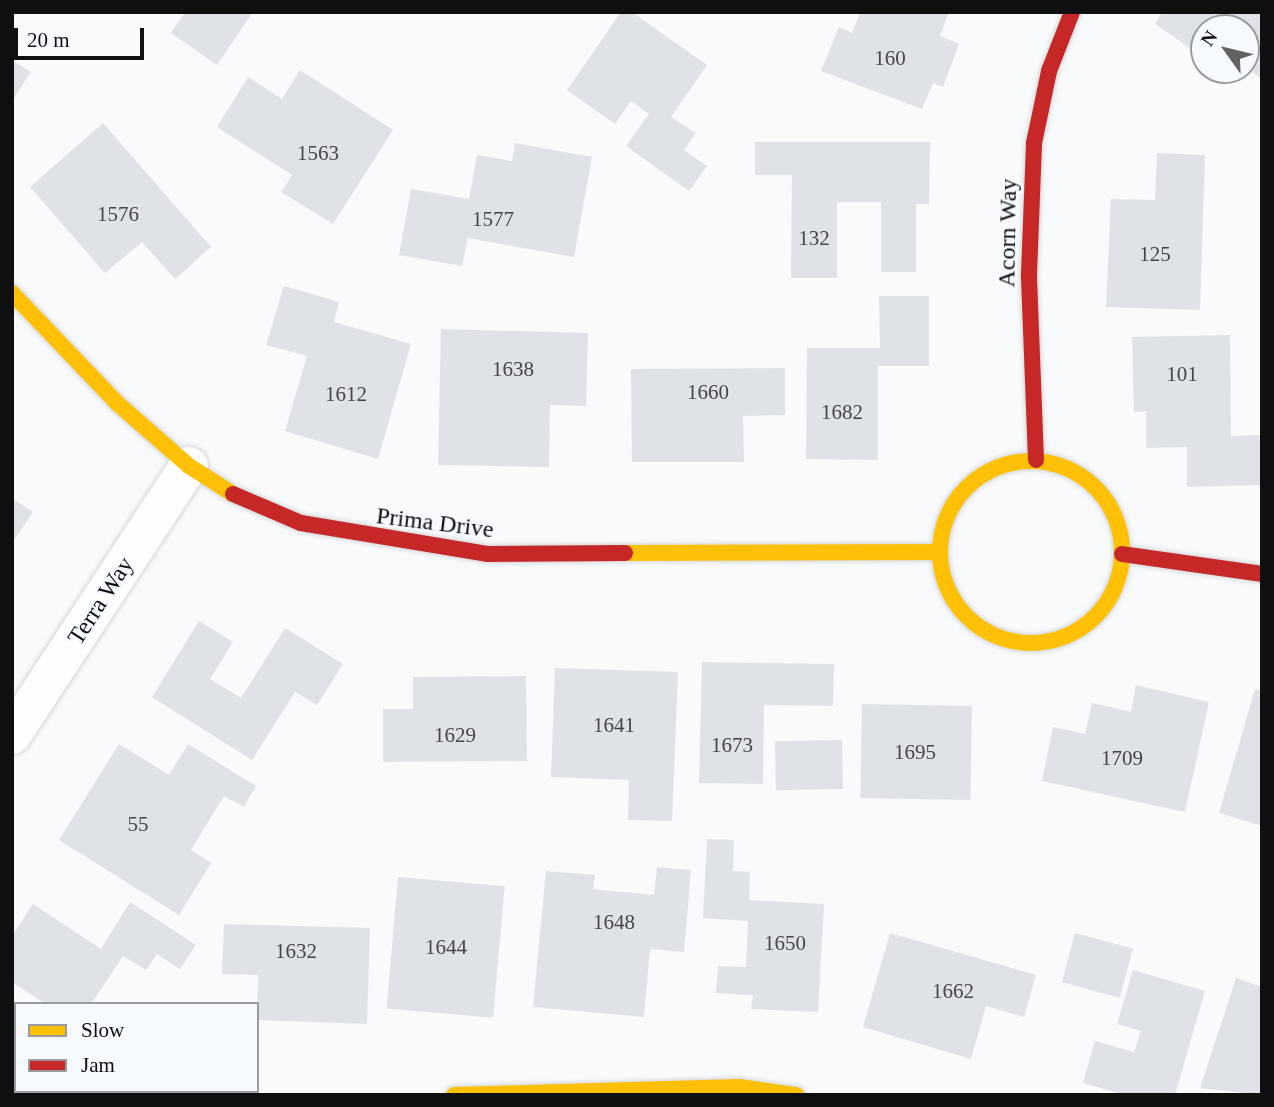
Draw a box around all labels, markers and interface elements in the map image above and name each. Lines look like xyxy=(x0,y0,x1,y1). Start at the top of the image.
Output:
scale bar xyxy=(18,14,147,58)
north arrow xyxy=(1190,14,1260,84)
text: N xyxy=(1196,27,1221,50)
text: 20 m xyxy=(27,28,70,52)
house number: 160 xyxy=(874,45,906,71)
house number: 1563 xyxy=(297,140,339,166)
street label: Acorn Way xyxy=(993,178,1023,288)
house number: 1576 xyxy=(97,201,139,227)
house number: 1577 xyxy=(472,206,514,232)
house number: 132 xyxy=(798,225,830,251)
house number: 125 xyxy=(1139,241,1171,267)
house number: 1638 xyxy=(492,356,534,382)
house number: 101 xyxy=(1166,361,1198,387)
house number: 1660 xyxy=(687,379,729,405)
house number: 1612 xyxy=(325,381,367,407)
house number: 1682 xyxy=(821,399,863,425)
street label: Prima Drive xyxy=(375,502,495,544)
street label: Terra Way xyxy=(62,551,140,651)
house number: 1641 xyxy=(593,712,635,738)
house number: 1629 xyxy=(434,722,476,748)
house number: 1673 xyxy=(711,732,753,758)
house number: 1695 xyxy=(894,739,936,765)
house number: 1709 xyxy=(1101,745,1143,771)
house number: 55 xyxy=(128,811,148,837)
house number: 1648 xyxy=(593,909,635,935)
house number: 1650 xyxy=(764,930,806,956)
house number: 1644 xyxy=(425,934,467,960)
house number: 1632 xyxy=(275,938,317,964)
house number: 1662 xyxy=(932,978,974,1004)
legend xyxy=(14,1002,259,1093)
text: Slow xyxy=(81,1018,124,1042)
text: Jam xyxy=(81,1053,115,1077)

